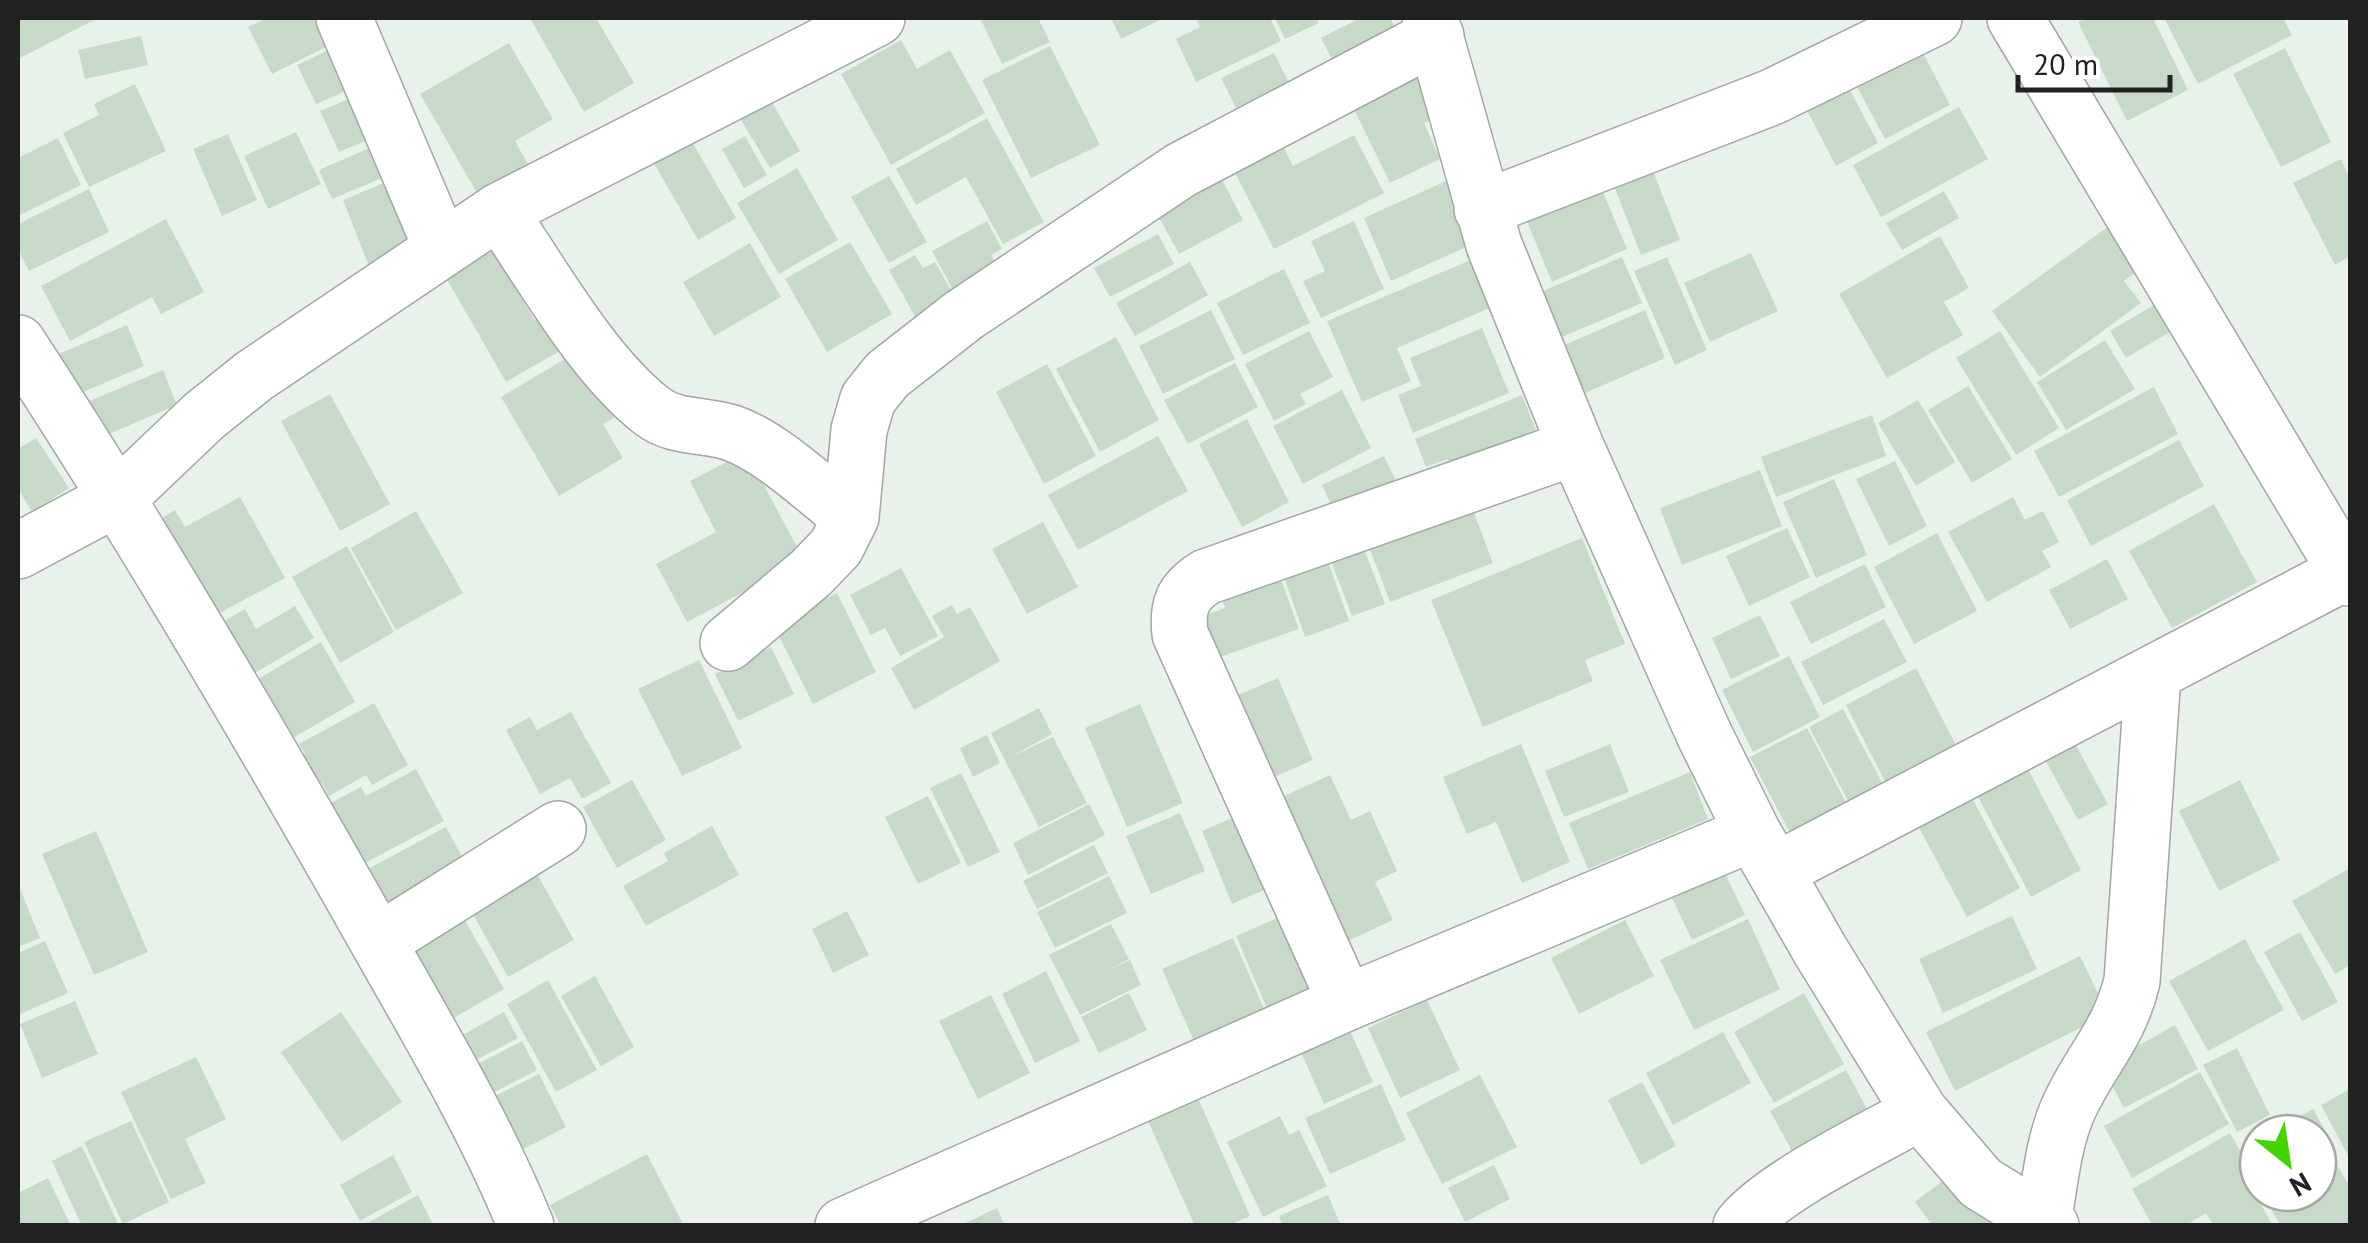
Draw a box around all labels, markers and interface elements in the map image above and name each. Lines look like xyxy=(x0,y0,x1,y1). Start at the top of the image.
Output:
scale bar xyxy=(2018,30,2170,92)
text: 20 m xyxy=(2033,44,2098,83)
north arrow xyxy=(2238,1113,2338,1213)
text: N xyxy=(2284,1164,2318,1206)

